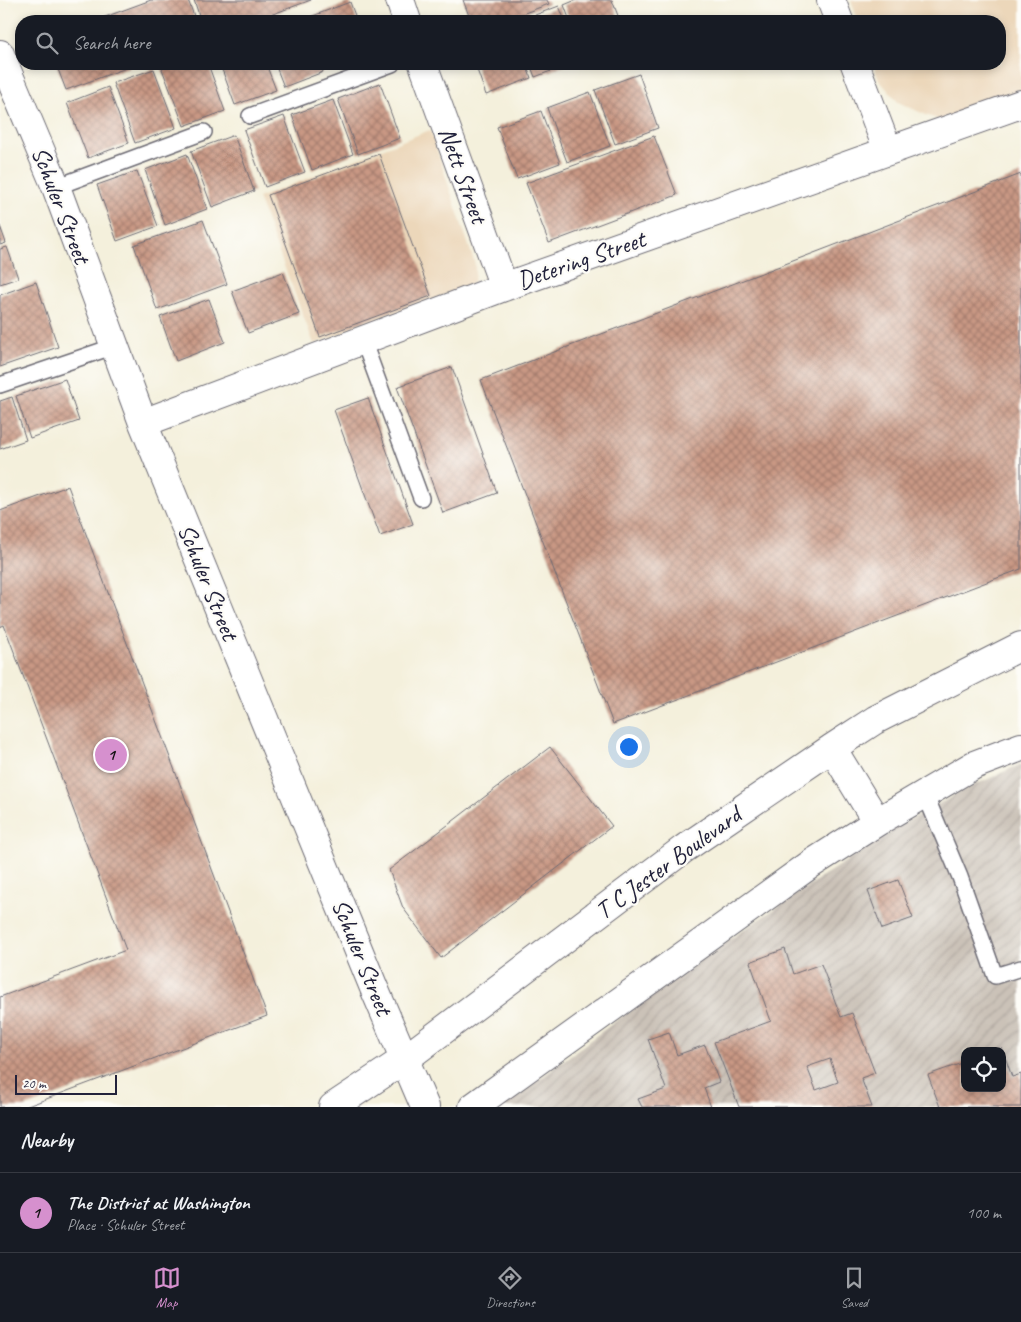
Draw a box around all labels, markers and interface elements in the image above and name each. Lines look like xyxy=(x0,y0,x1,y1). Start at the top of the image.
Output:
search box xyxy=(15,15,1006,70)
icon: search xyxy=(33,29,61,57)
text: Search here xyxy=(73,31,150,55)
street label: Nett Street xyxy=(431,123,496,230)
street label: Schuler Street xyxy=(24,142,99,270)
street label: Detering Street xyxy=(513,222,652,297)
street label: Schuler Street xyxy=(170,519,247,647)
your location xyxy=(616,734,642,760)
pin: 1 xyxy=(95,736,127,774)
street label: T C Jester Boulevard xyxy=(589,797,751,927)
street label: Schuler Street xyxy=(324,894,401,1022)
map controls xyxy=(961,1047,1006,1092)
button: locate xyxy=(961,1047,1006,1092)
scale bar xyxy=(15,1072,118,1095)
text: 20 m xyxy=(22,1075,46,1092)
text: Nearby xyxy=(20,1127,73,1153)
text: The District at Washington xyxy=(67,1191,250,1215)
text: 1 xyxy=(32,1203,40,1223)
text: 100 m xyxy=(967,1203,1001,1223)
text: Place · Schuler Street xyxy=(67,1215,184,1235)
tab: Map xyxy=(153,1264,181,1311)
tab: Directions xyxy=(486,1264,535,1311)
tab: Saved xyxy=(840,1264,868,1311)

